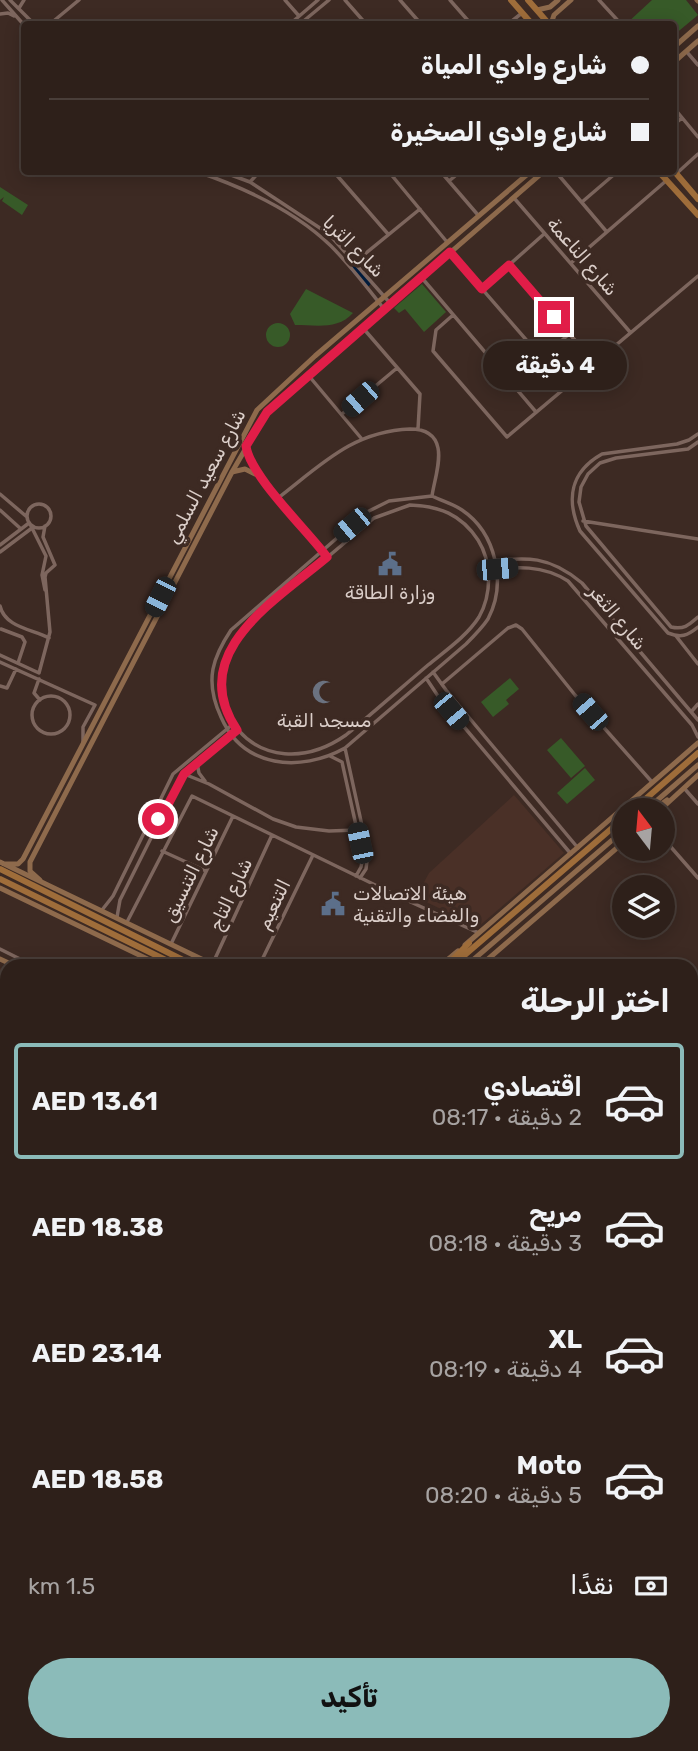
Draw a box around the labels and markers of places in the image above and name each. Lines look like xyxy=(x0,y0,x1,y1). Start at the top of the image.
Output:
public building icon: وزارة الطاقة xyxy=(376,550,404,578)
place label: وزارة الطاقة xyxy=(345,581,435,604)
mosque icon: مسجد القبة xyxy=(310,678,338,706)
place label: مسجد القبة xyxy=(277,709,371,732)
place label: هيئة الاتصالات والفضاء والتقنية xyxy=(353,882,479,927)
public building icon: هيئة الاتصالات والفضاء والتقنية xyxy=(319,890,347,918)

